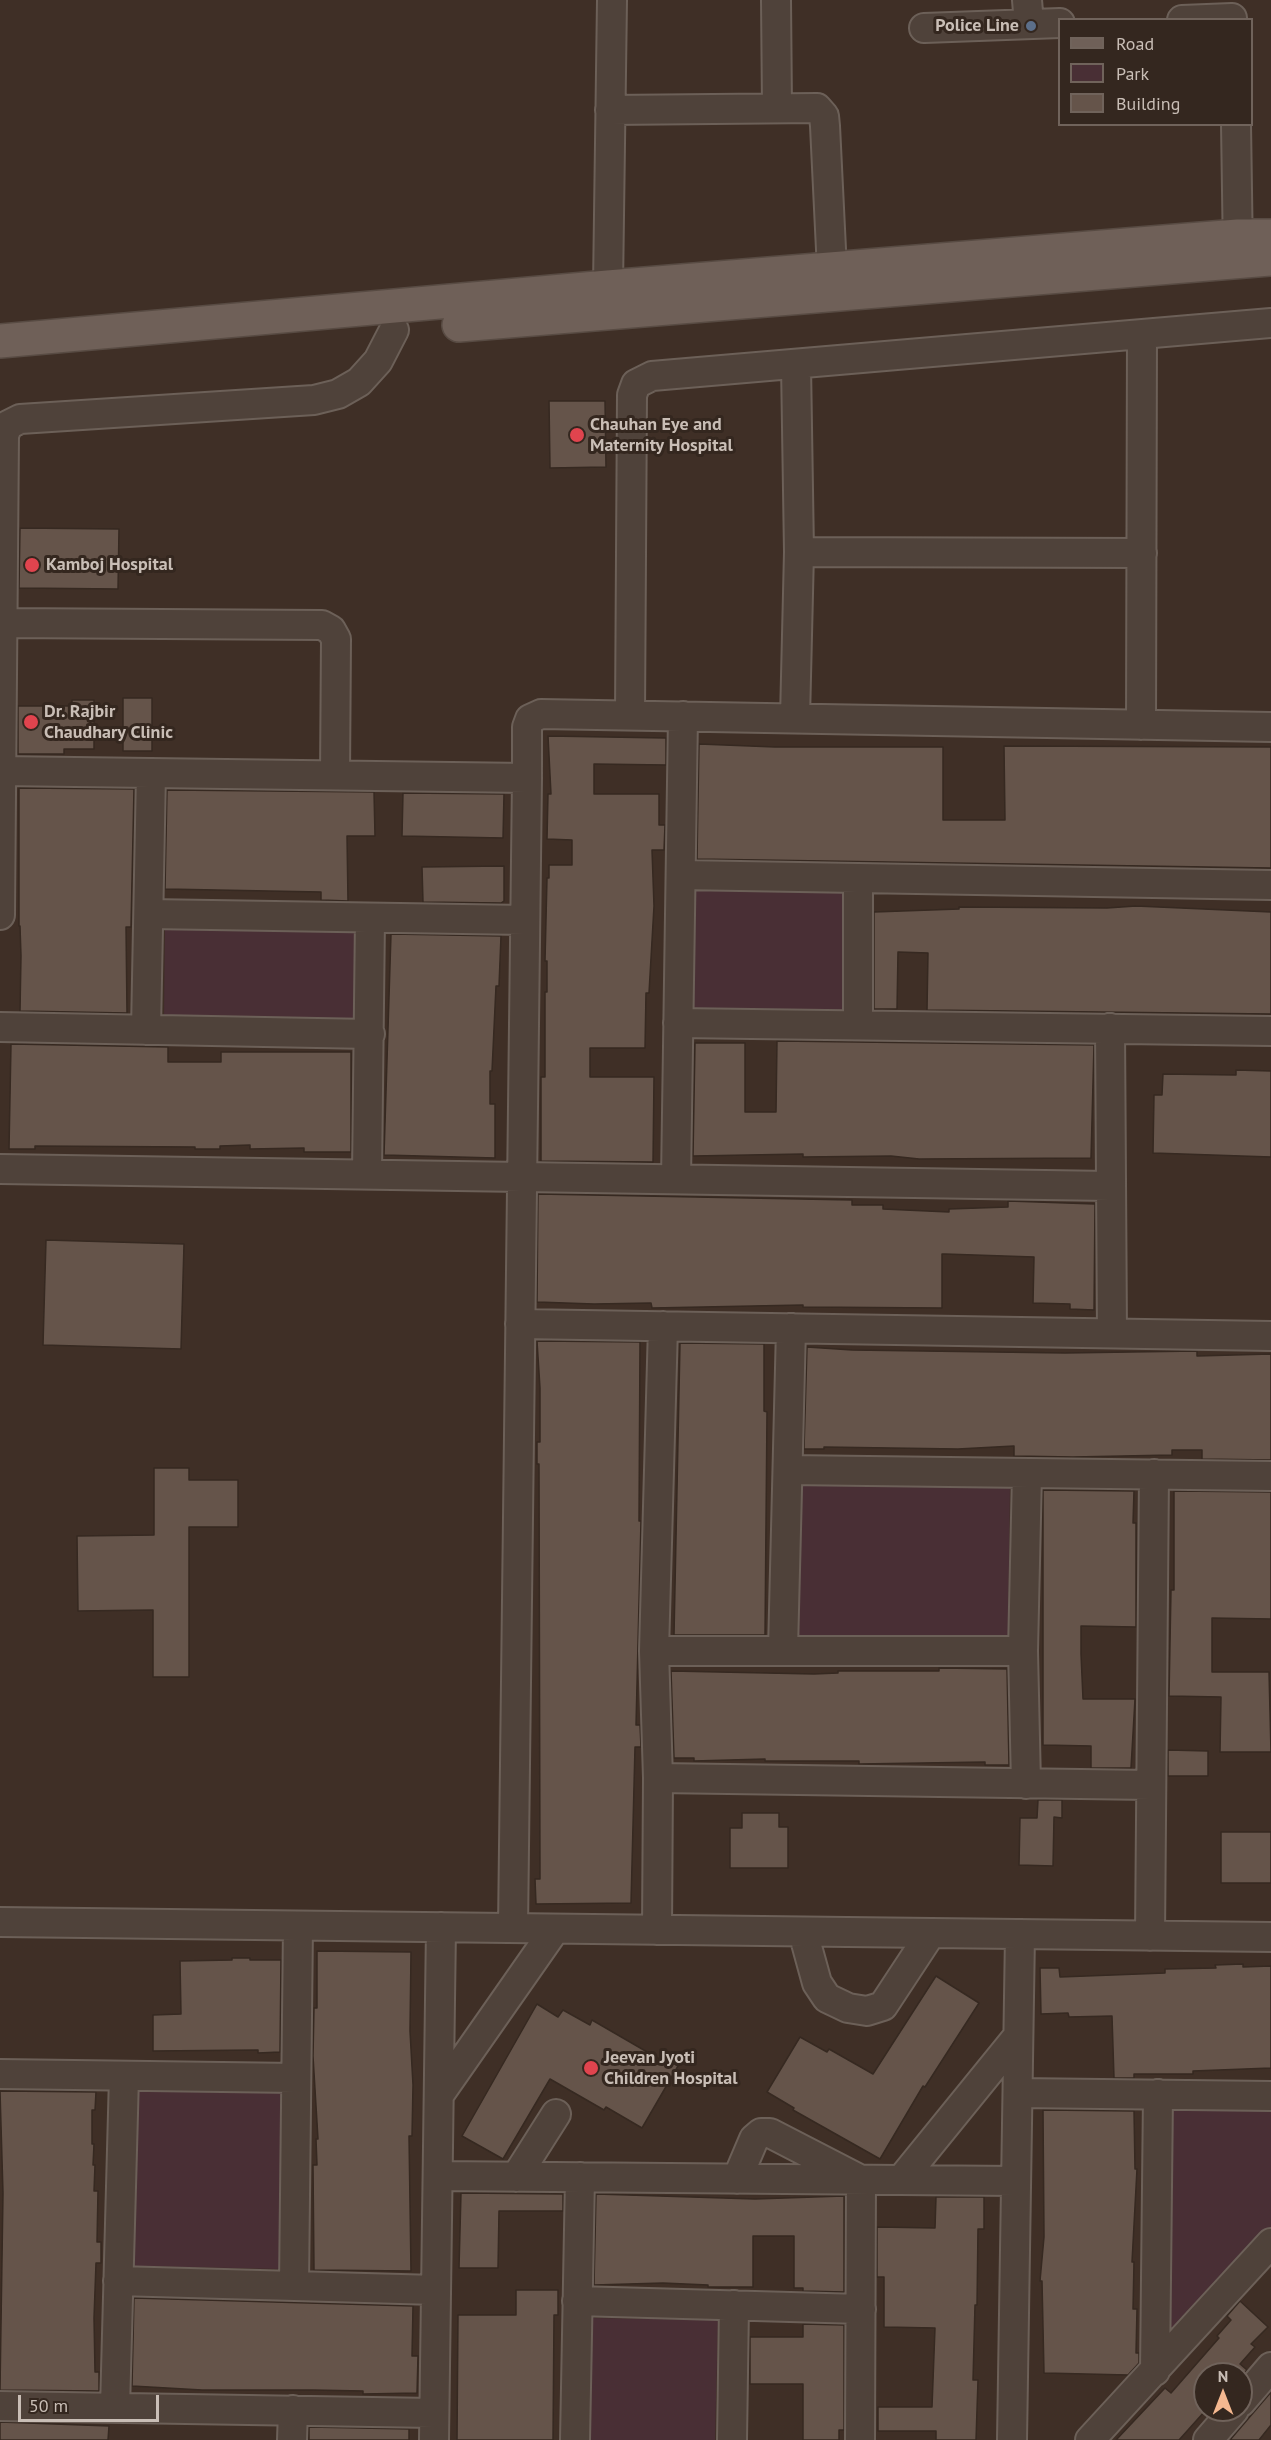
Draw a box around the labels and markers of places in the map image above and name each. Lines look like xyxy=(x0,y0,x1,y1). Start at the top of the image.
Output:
place label: Police Line xyxy=(935,15,1019,37)
marker: Police Line xyxy=(1024,19,1038,33)
place label: Chauhan Eye and Maternity Hospital xyxy=(590,414,733,456)
marker: Chauhan Eye and Maternity Hospital xyxy=(568,426,586,444)
place label: Kamboj Hospital xyxy=(46,554,173,576)
marker: Kamboj Hospital xyxy=(23,556,41,574)
place label: Dr. Rajbir Chaudhary Clinic xyxy=(44,701,173,744)
marker: Dr. Rajbir Chaudhary Clinic xyxy=(22,713,40,731)
place label: Jeevan Jyoti Children Hospital xyxy=(604,2047,738,2090)
marker: Jeevan Jyoti Children Hospital xyxy=(582,2059,600,2077)

